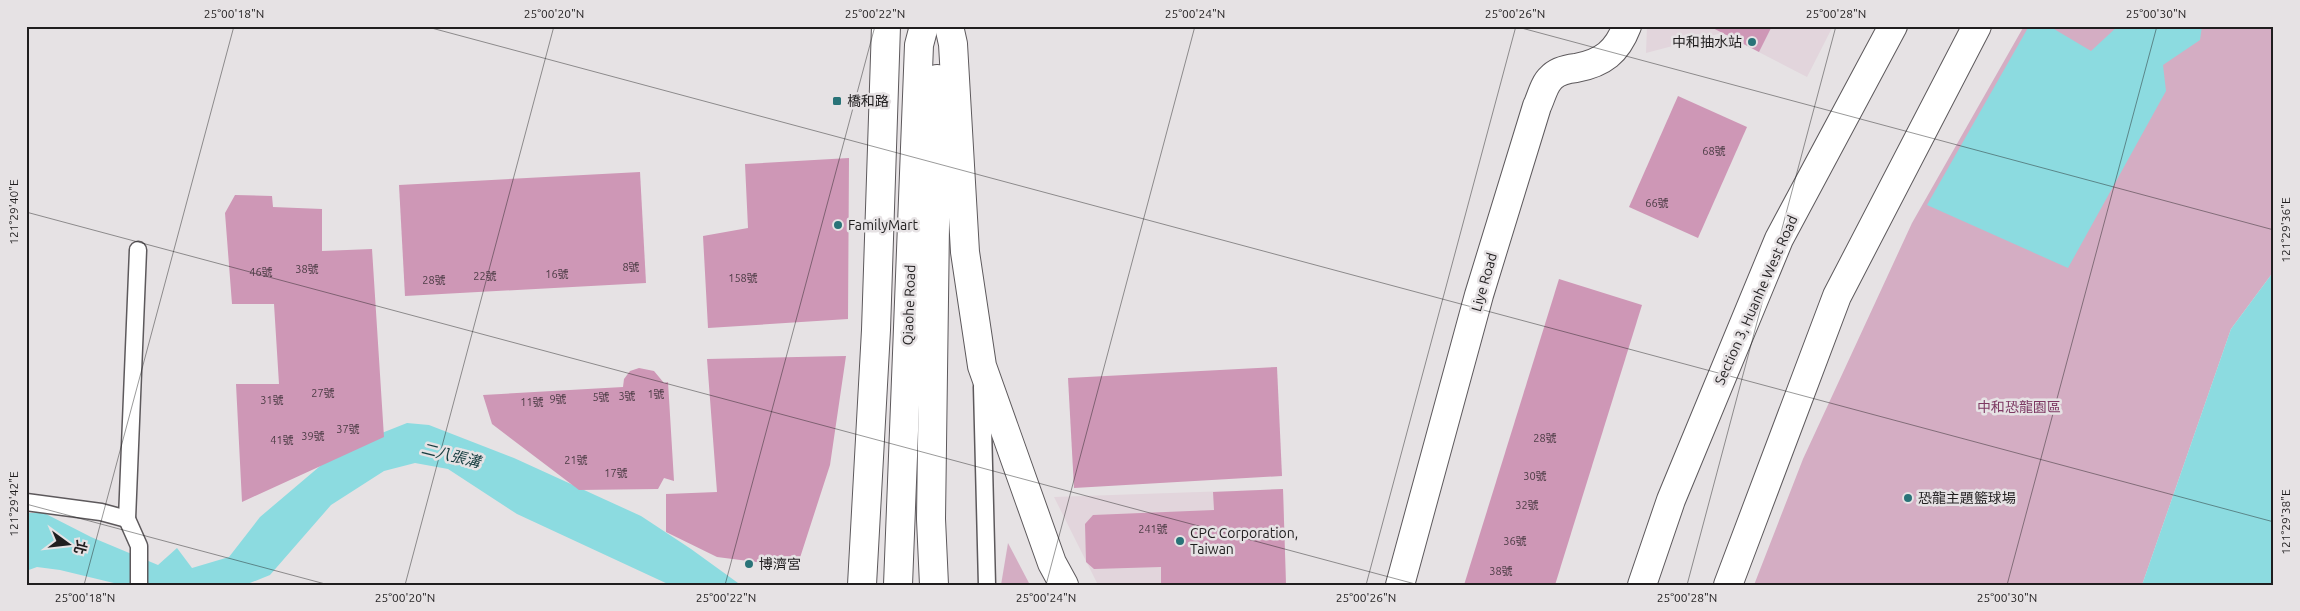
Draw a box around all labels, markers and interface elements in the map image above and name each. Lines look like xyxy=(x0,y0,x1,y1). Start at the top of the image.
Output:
text: 25°00'18"N xyxy=(204,7,264,20)
text: 25°00'20"N xyxy=(524,7,584,20)
text: 25°00'22"N xyxy=(845,7,905,20)
text: 25°00'24"N xyxy=(1165,7,1225,20)
text: 25°00'26"N xyxy=(1485,7,1545,20)
text: 25°00'28"N xyxy=(1806,7,1866,20)
text: 25°00'30"N xyxy=(2126,7,2186,20)
place label: 中和抽水站 xyxy=(1672,34,1742,50)
marker: 中和抽水站 xyxy=(1746,36,1758,48)
place label: 橋和路 xyxy=(847,93,889,109)
marker: 橋和路 xyxy=(831,95,843,107)
house number: 68號 xyxy=(1702,145,1726,157)
text: 121°29'40"E xyxy=(7,179,20,245)
house number: 66號 xyxy=(1645,197,1669,209)
text: 121°29'36"E xyxy=(2279,197,2292,263)
street label: Section 3, Huanhe West Road xyxy=(1711,213,1801,387)
place label: FamilyMart xyxy=(848,217,919,233)
marker: FamilyMart xyxy=(832,219,844,231)
street label: Liye Road xyxy=(1468,251,1500,313)
house number: 8號 xyxy=(622,261,640,273)
house number: 38號 xyxy=(295,263,319,275)
street label: Qiaohe Road xyxy=(900,264,918,346)
house number: 46號 xyxy=(249,266,273,278)
house number: 16號 xyxy=(545,268,569,280)
house number: 22號 xyxy=(473,270,497,282)
house number: 158號 xyxy=(728,272,758,284)
house number: 28號 xyxy=(422,274,446,286)
house number: 27號 xyxy=(311,387,335,399)
house number: 1號 xyxy=(647,388,665,400)
house number: 3號 xyxy=(618,390,636,402)
house number: 5號 xyxy=(592,391,610,403)
house number: 9號 xyxy=(549,393,567,405)
house number: 31號 xyxy=(260,394,284,406)
house number: 11號 xyxy=(520,396,544,408)
park label: 中和恐龍園區 xyxy=(1977,399,2061,415)
house number: 37號 xyxy=(336,423,360,435)
house number: 39號 xyxy=(301,430,325,442)
house number: 28號 xyxy=(1533,432,1557,444)
house number: 41號 xyxy=(270,434,294,446)
water label: 二八張溝 xyxy=(420,439,484,471)
house number: 21號 xyxy=(564,454,588,466)
house number: 17號 xyxy=(604,467,628,479)
house number: 30號 xyxy=(1523,470,1547,482)
text: 121°29'42"E xyxy=(7,471,20,537)
text: 121°29'38"E xyxy=(2279,489,2292,555)
place label: 恐龍主題籃球場 xyxy=(1918,490,2016,506)
marker: 恐龍主題籃球場 xyxy=(1902,492,1914,504)
house number: 32號 xyxy=(1515,499,1539,511)
north arrow xyxy=(42,518,92,568)
house number: 241號 xyxy=(1138,523,1168,535)
place label: CPC Corporation, Taiwan xyxy=(1190,525,1298,557)
marker: CPC Corporation, Taiwan xyxy=(1174,535,1186,547)
house number: 36號 xyxy=(1503,535,1527,547)
text: 北 xyxy=(71,539,90,556)
place label: 博濟宮 xyxy=(759,556,801,572)
marker: 博濟宮 xyxy=(743,558,755,570)
house number: 38號 xyxy=(1489,565,1513,577)
text: 25°00'18"N xyxy=(55,591,115,604)
text: 25°00'20"N xyxy=(375,591,435,604)
text: 25°00'22"N xyxy=(696,591,756,604)
text: 25°00'24"N xyxy=(1016,591,1076,604)
text: 25°00'26"N xyxy=(1336,591,1396,604)
text: 25°00'28"N xyxy=(1657,591,1717,604)
text: 25°00'30"N xyxy=(1977,591,2037,604)

